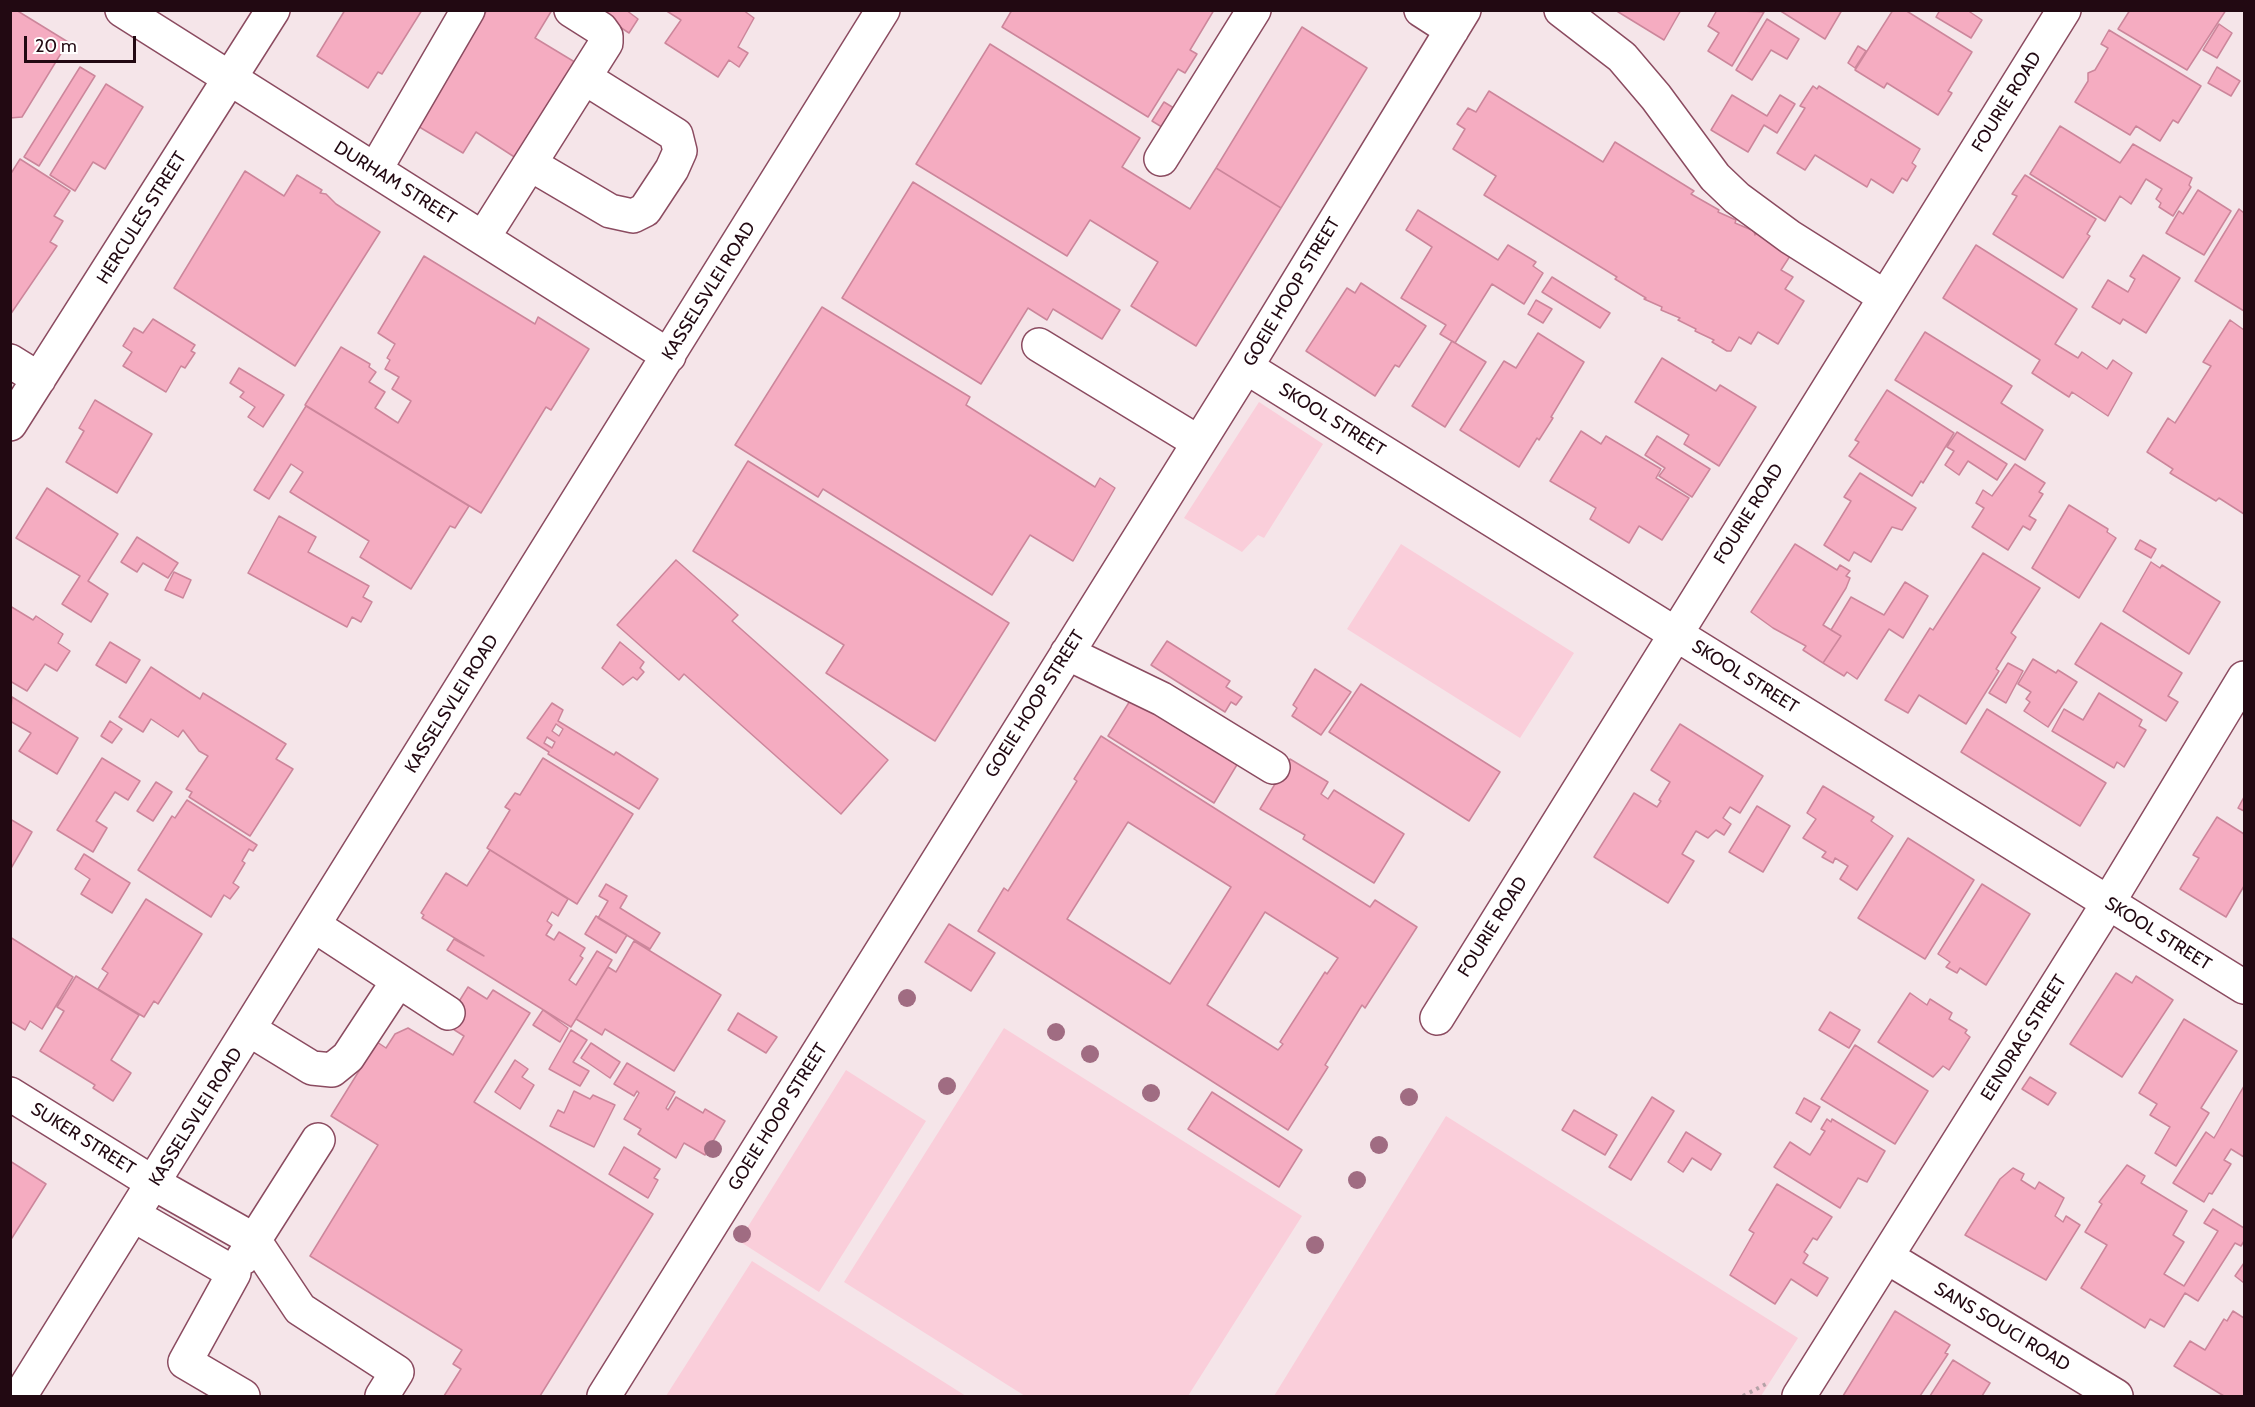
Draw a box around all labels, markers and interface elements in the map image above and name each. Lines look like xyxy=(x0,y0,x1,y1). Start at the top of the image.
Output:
scale bar xyxy=(27,24,140,62)
text: 20 m xyxy=(35,35,77,57)
street label: FOURIE ROAD xyxy=(1968,48,2046,156)
street label: DURHAM STREET xyxy=(330,137,460,229)
street label: HERCULES STREET xyxy=(93,148,191,288)
street label: GOEIE HOOP STREET xyxy=(1239,214,1345,370)
street label: KASSELSVLEI ROAD xyxy=(658,218,760,364)
street label: SKOOL STREET xyxy=(1275,379,1389,461)
street label: FOURIE ROAD xyxy=(1710,460,1788,568)
street label: GOEIE HOOP STREET xyxy=(981,626,1089,782)
street label: KASSELSVLEI ROAD xyxy=(401,631,503,777)
street label: SKOOL STREET xyxy=(1688,636,1802,718)
street label: FOURIE ROAD xyxy=(1454,873,1532,981)
street label: SKOOL STREET xyxy=(2101,893,2215,975)
street label: EENDRAG STREET xyxy=(1977,971,2071,1105)
street label: GOEIE HOOP STREET xyxy=(724,1039,832,1195)
street label: KASSELSVLEI ROAD xyxy=(145,1044,247,1190)
street label: SUKER STREET xyxy=(27,1098,139,1180)
street label: SANS SOUCI ROAD xyxy=(1930,1278,2074,1376)

